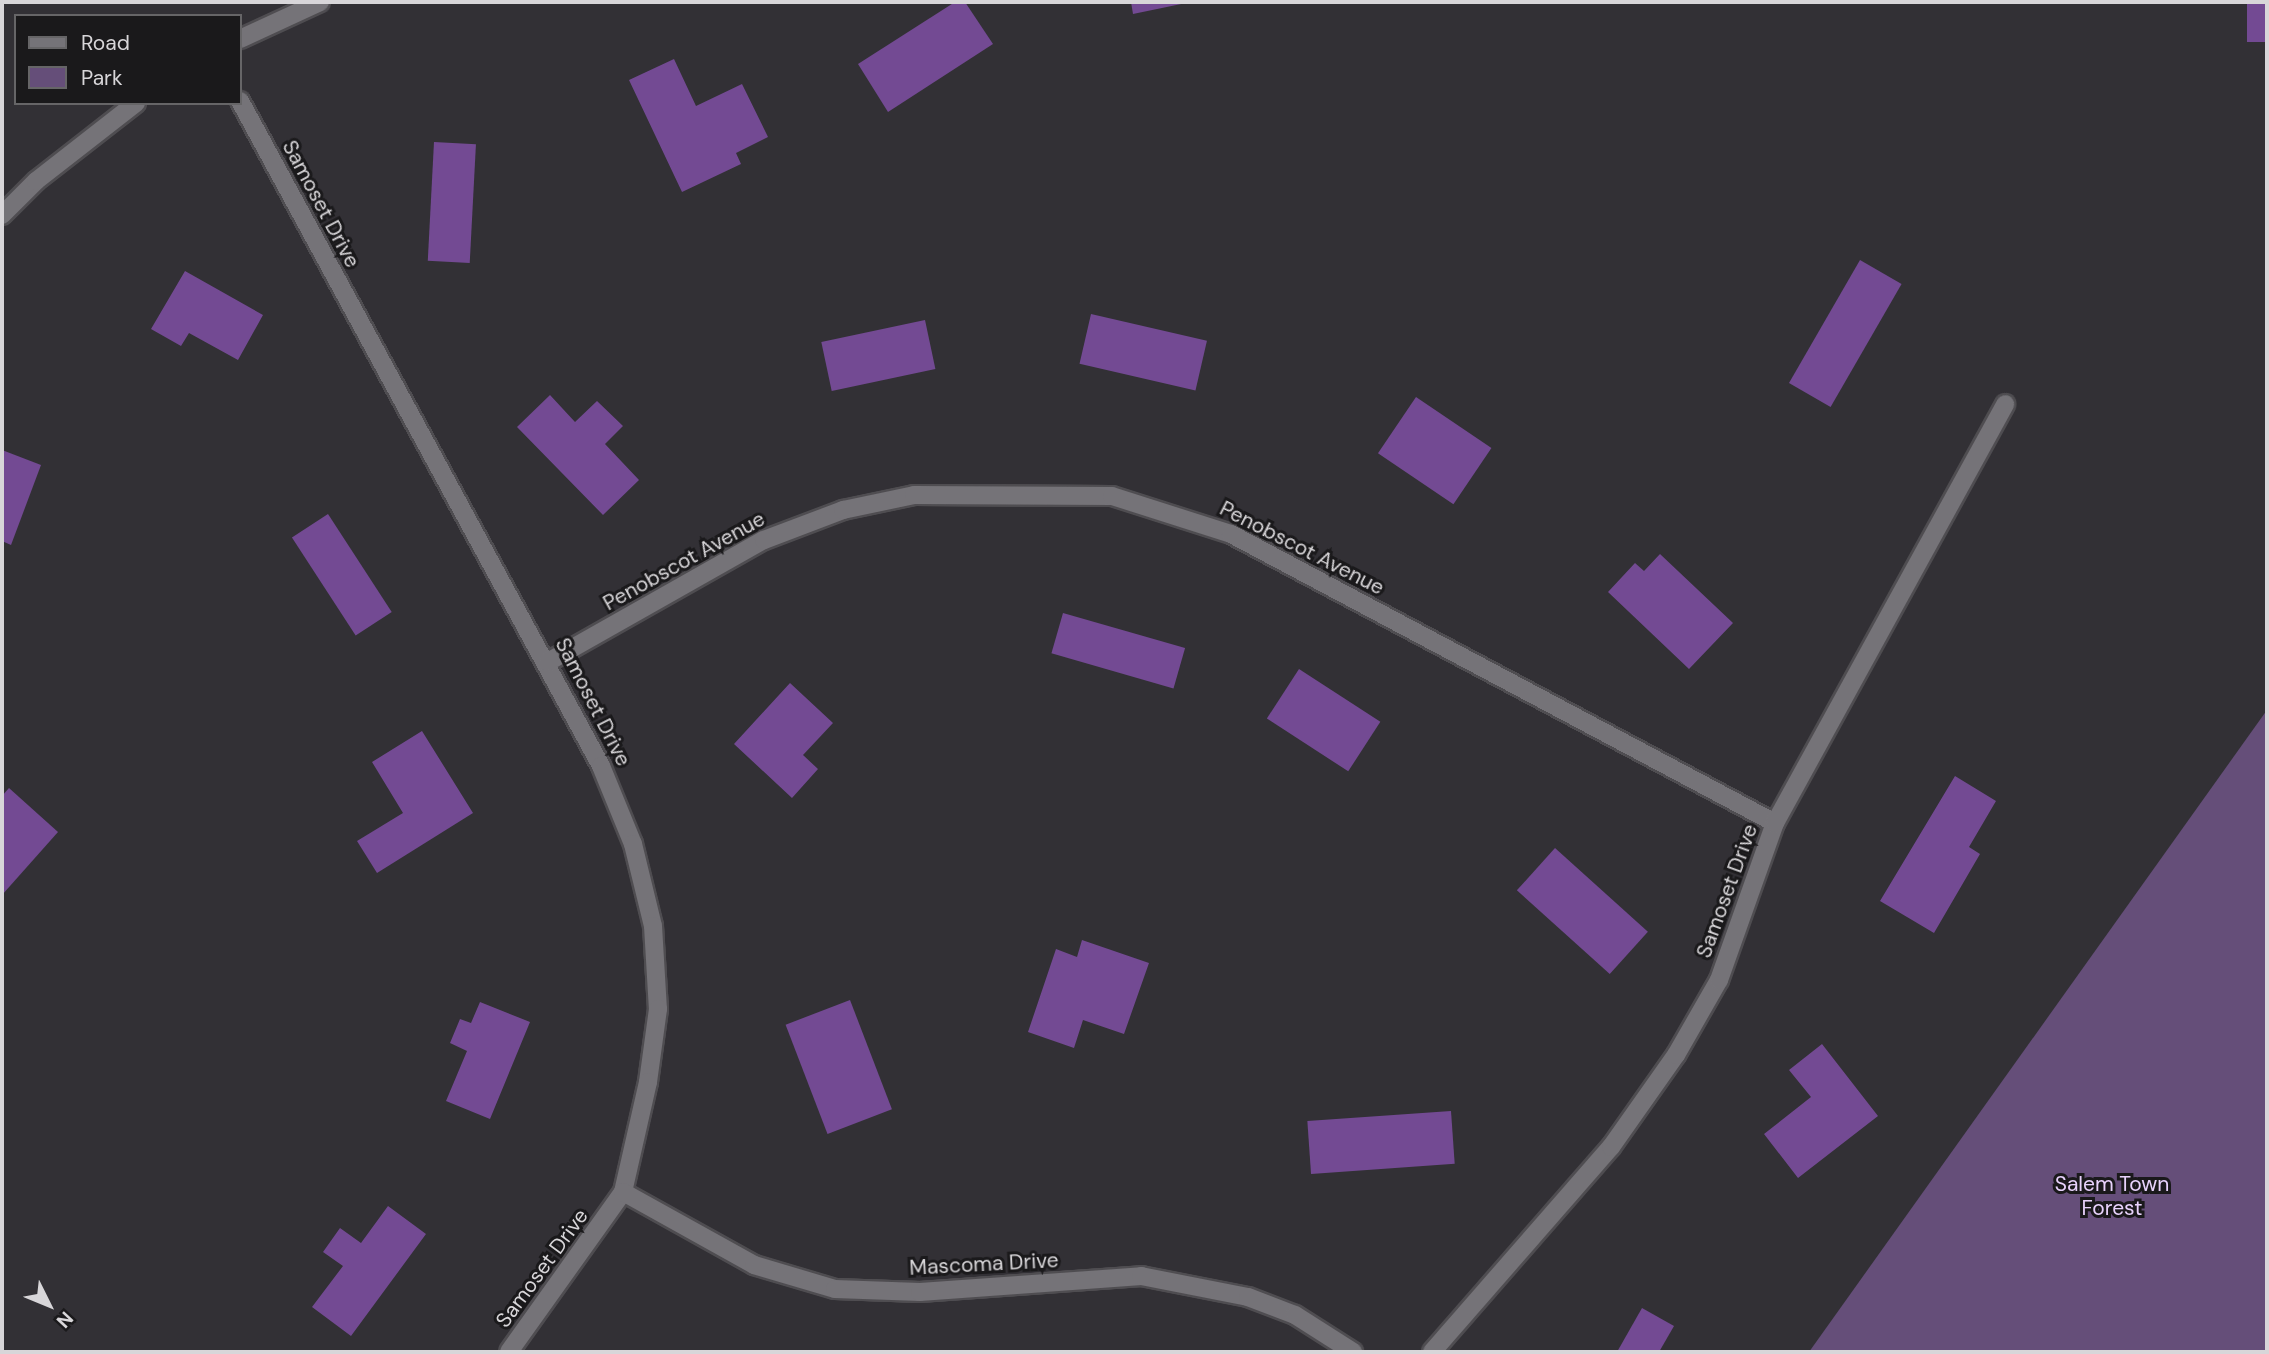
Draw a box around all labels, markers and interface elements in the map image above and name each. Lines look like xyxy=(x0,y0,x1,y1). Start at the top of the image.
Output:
legend xyxy=(14,14,242,105)
text: Road xyxy=(81,29,130,57)
text: Park xyxy=(81,64,122,92)
street label: Samoset Drive xyxy=(277,136,365,272)
street label: Penobscot Avenue xyxy=(1216,496,1388,600)
street label: Penobscot Avenue xyxy=(599,506,769,616)
street label: Samoset Drive xyxy=(550,634,636,770)
street label: Samoset Drive xyxy=(1691,821,1763,961)
park label: Salem Town Forest xyxy=(2055,1171,2169,1221)
street label: Samoset Drive xyxy=(491,1204,593,1332)
street label: Mascoma Drive xyxy=(909,1248,1059,1280)
north arrow xyxy=(14,1270,84,1340)
text: N xyxy=(51,1306,79,1333)

